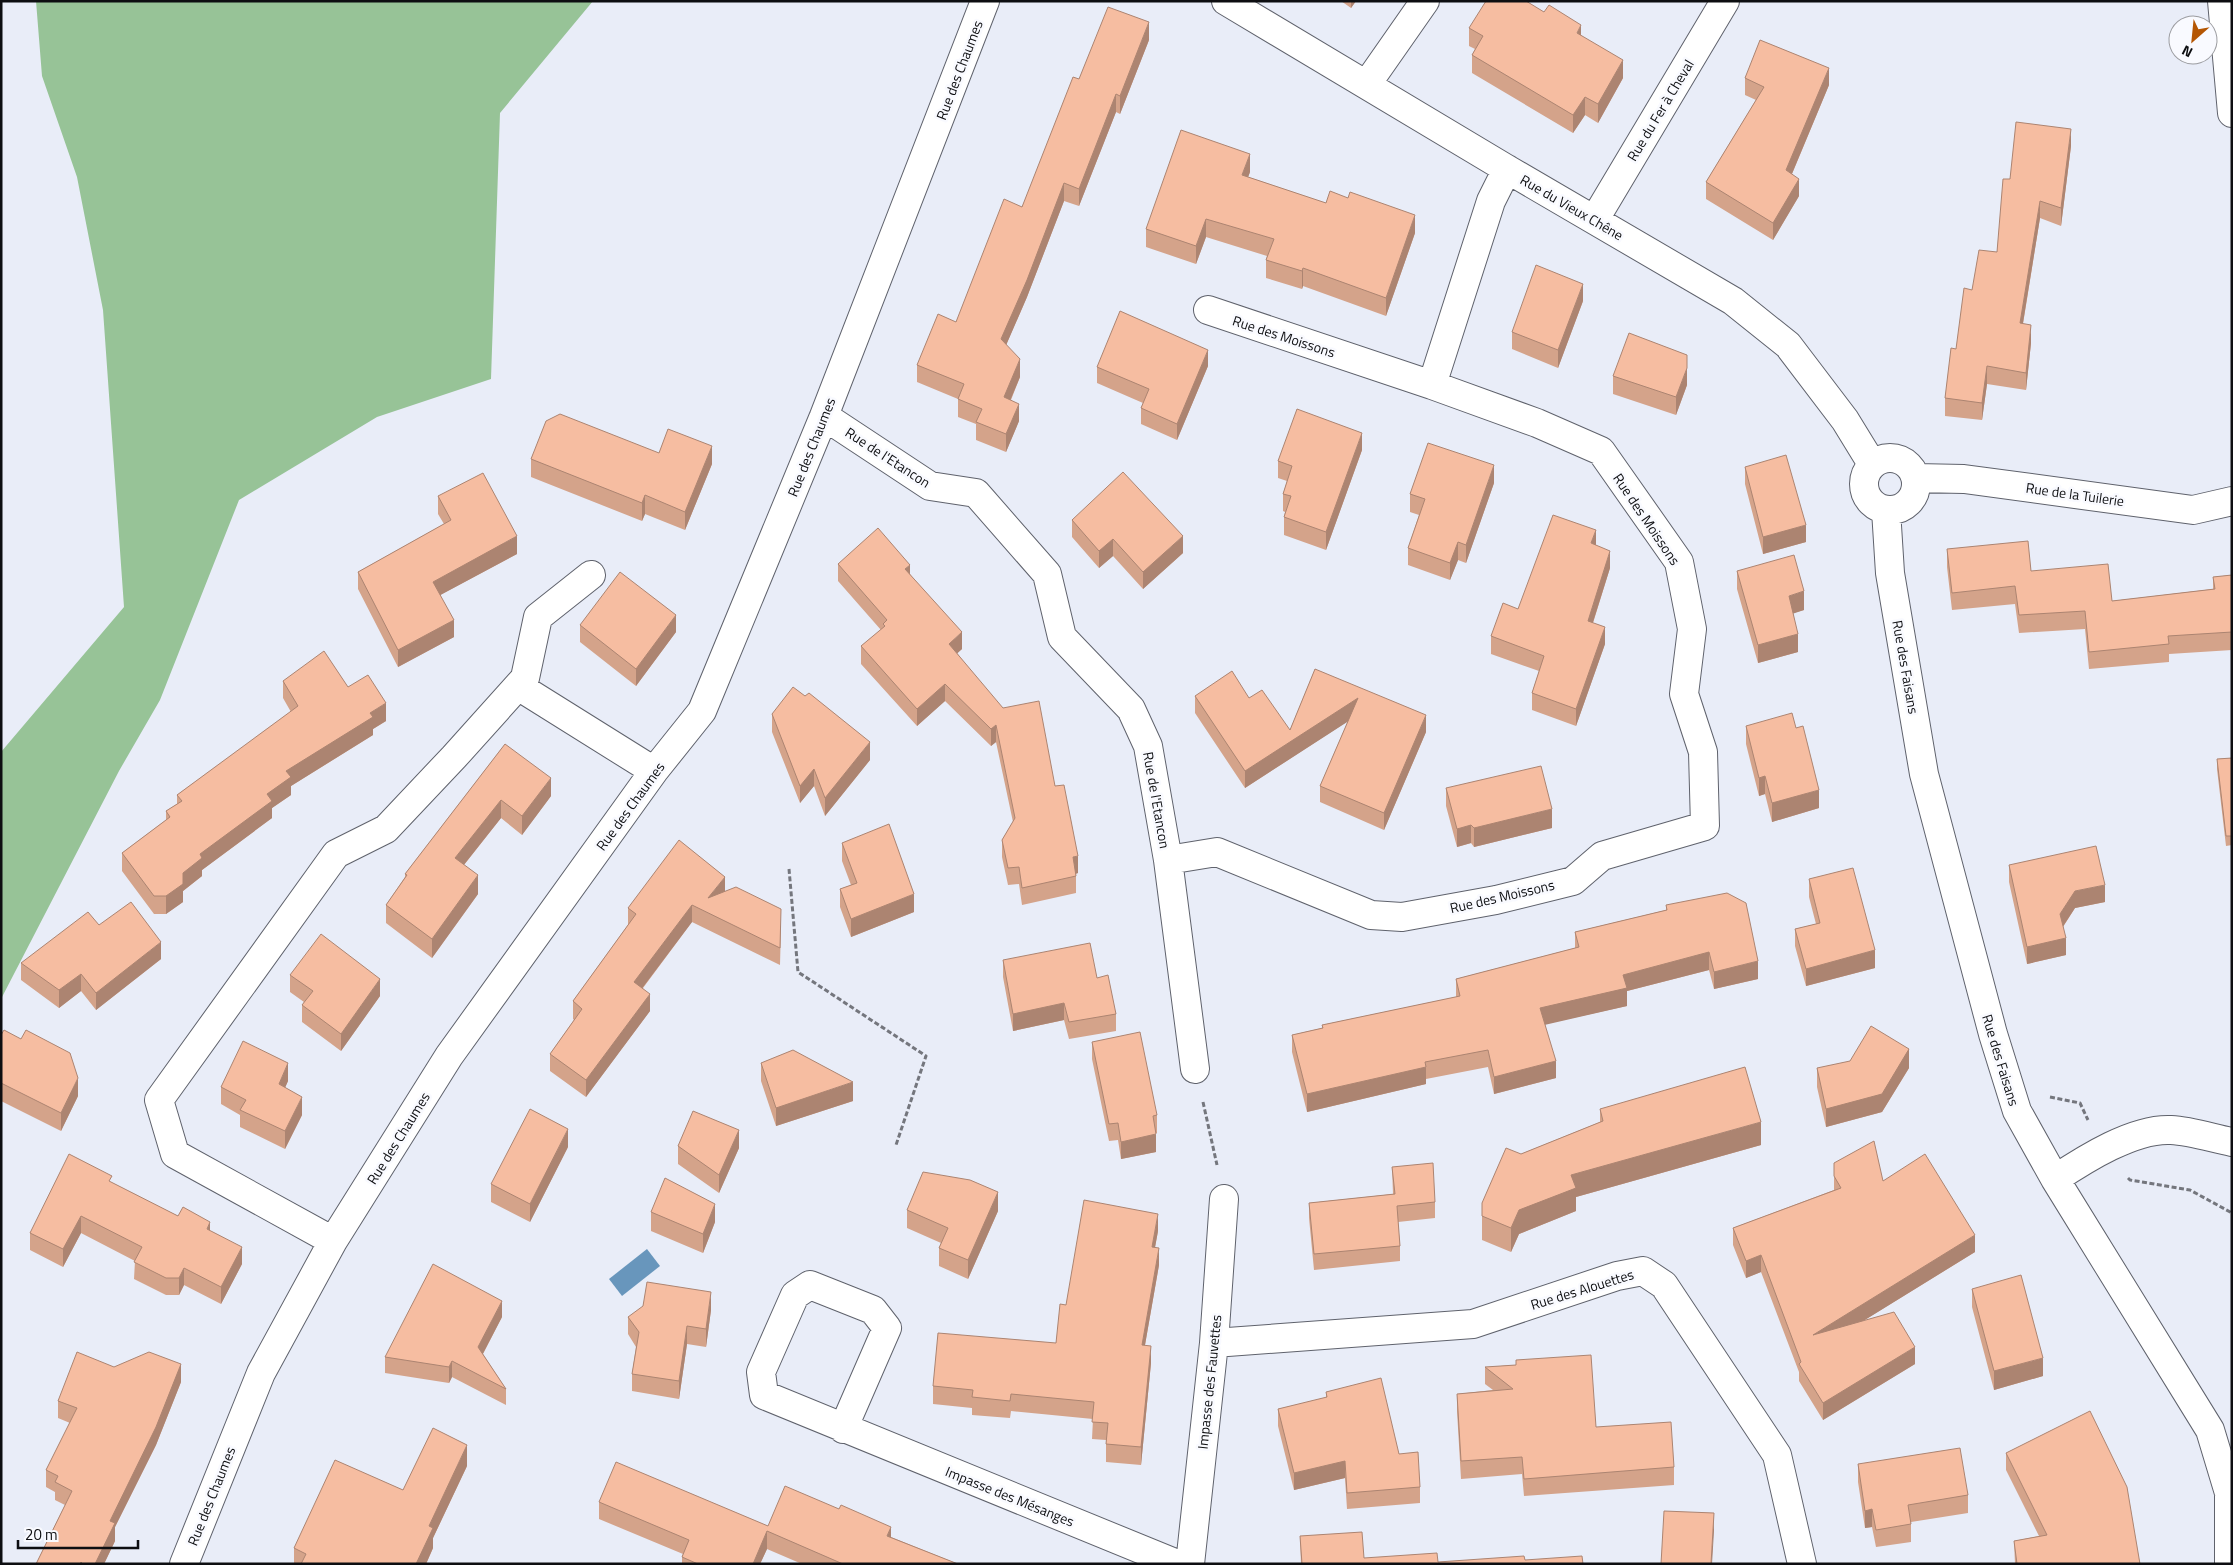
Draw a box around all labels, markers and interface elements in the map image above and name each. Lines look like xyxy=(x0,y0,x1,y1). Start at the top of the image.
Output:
north arrow xyxy=(2168,15,2218,65)
street label: Rue des Chaumes xyxy=(930,17,988,123)
text: N xyxy=(2178,40,2196,64)
street label: Rue du Fer à Cheval xyxy=(1621,55,1699,165)
street label: Rue du Vieux Chêne xyxy=(1517,169,1627,245)
street label: Rue des Moissons xyxy=(1230,310,1338,362)
street label: Rue des Chaumes xyxy=(782,394,840,500)
street label: Rue de l'Etancon xyxy=(841,422,935,492)
street label: Rue des Moissons xyxy=(1608,469,1686,569)
street label: Rue de la Tuilerie xyxy=(2025,477,2125,511)
street label: Rue des Faisans xyxy=(1887,619,1925,715)
street label: Rue de l'Etancon xyxy=(1138,750,1176,850)
street label: Rue des Chaumes xyxy=(591,757,669,855)
street label: Rue des Moissons xyxy=(1448,874,1556,918)
street label: Rue des Faisans xyxy=(1977,1012,2025,1108)
street label: Rue des Chaumes xyxy=(361,1088,435,1188)
street label: Rue des Alouettes xyxy=(1528,1263,1636,1315)
street label: Impasse des Fauvettes xyxy=(1191,1314,1227,1450)
street label: Rue des Chaumes xyxy=(182,1443,240,1549)
street label: Impasse des Mésanges xyxy=(942,1461,1078,1531)
scale bar xyxy=(18,1518,138,1550)
text: 20 m xyxy=(25,1523,58,1546)

